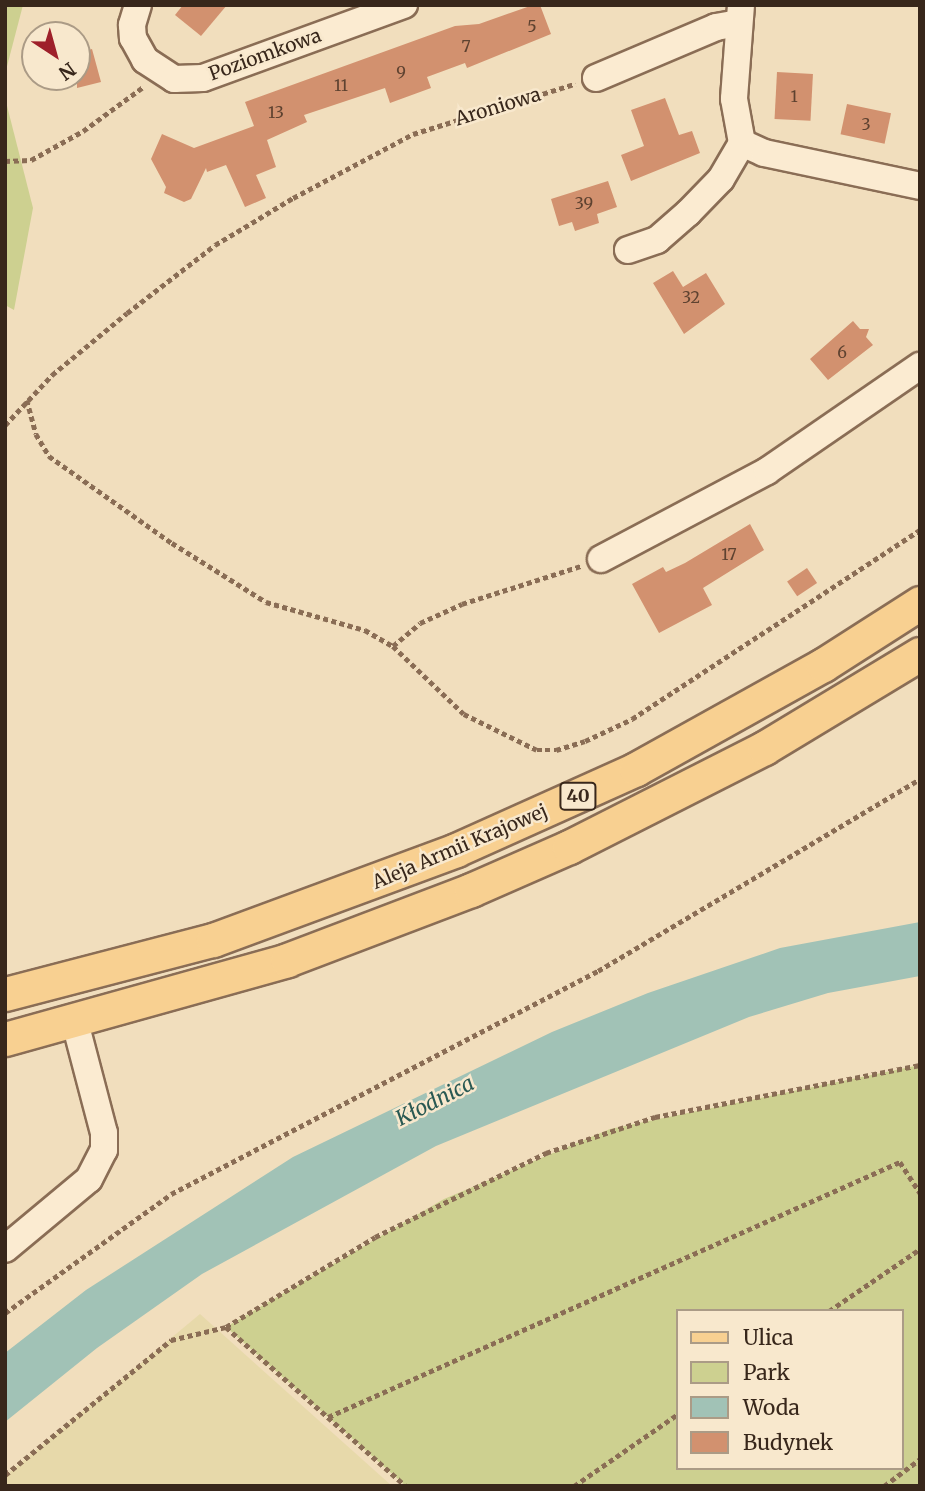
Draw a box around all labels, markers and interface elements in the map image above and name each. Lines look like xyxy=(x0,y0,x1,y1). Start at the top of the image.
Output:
house number: 5 xyxy=(527,16,537,36)
north arrow xyxy=(21,21,91,91)
street label: Poziomkowa xyxy=(206,24,324,86)
house number: 7 xyxy=(461,36,471,56)
text: N xyxy=(54,57,80,85)
house number: 9 xyxy=(396,62,406,82)
house number: 11 xyxy=(334,75,348,95)
street label: Aroniowa xyxy=(452,83,544,131)
house number: 1 xyxy=(790,86,798,106)
house number: 13 xyxy=(268,102,284,122)
house number: 3 xyxy=(861,114,871,134)
house number: 39 xyxy=(575,193,593,213)
house number: 32 xyxy=(682,287,700,307)
house number: 6 xyxy=(837,342,847,362)
house number: 17 xyxy=(721,544,737,564)
road number: 40 xyxy=(559,782,597,810)
street label: Aleja Armii Krajowej xyxy=(369,800,551,894)
water label: Kłodnica xyxy=(392,1071,478,1131)
legend xyxy=(676,1309,904,1470)
text: Ulica xyxy=(743,1324,793,1351)
text: Park xyxy=(743,1359,790,1386)
text: Woda xyxy=(743,1394,800,1421)
text: Budynek xyxy=(743,1429,833,1456)

